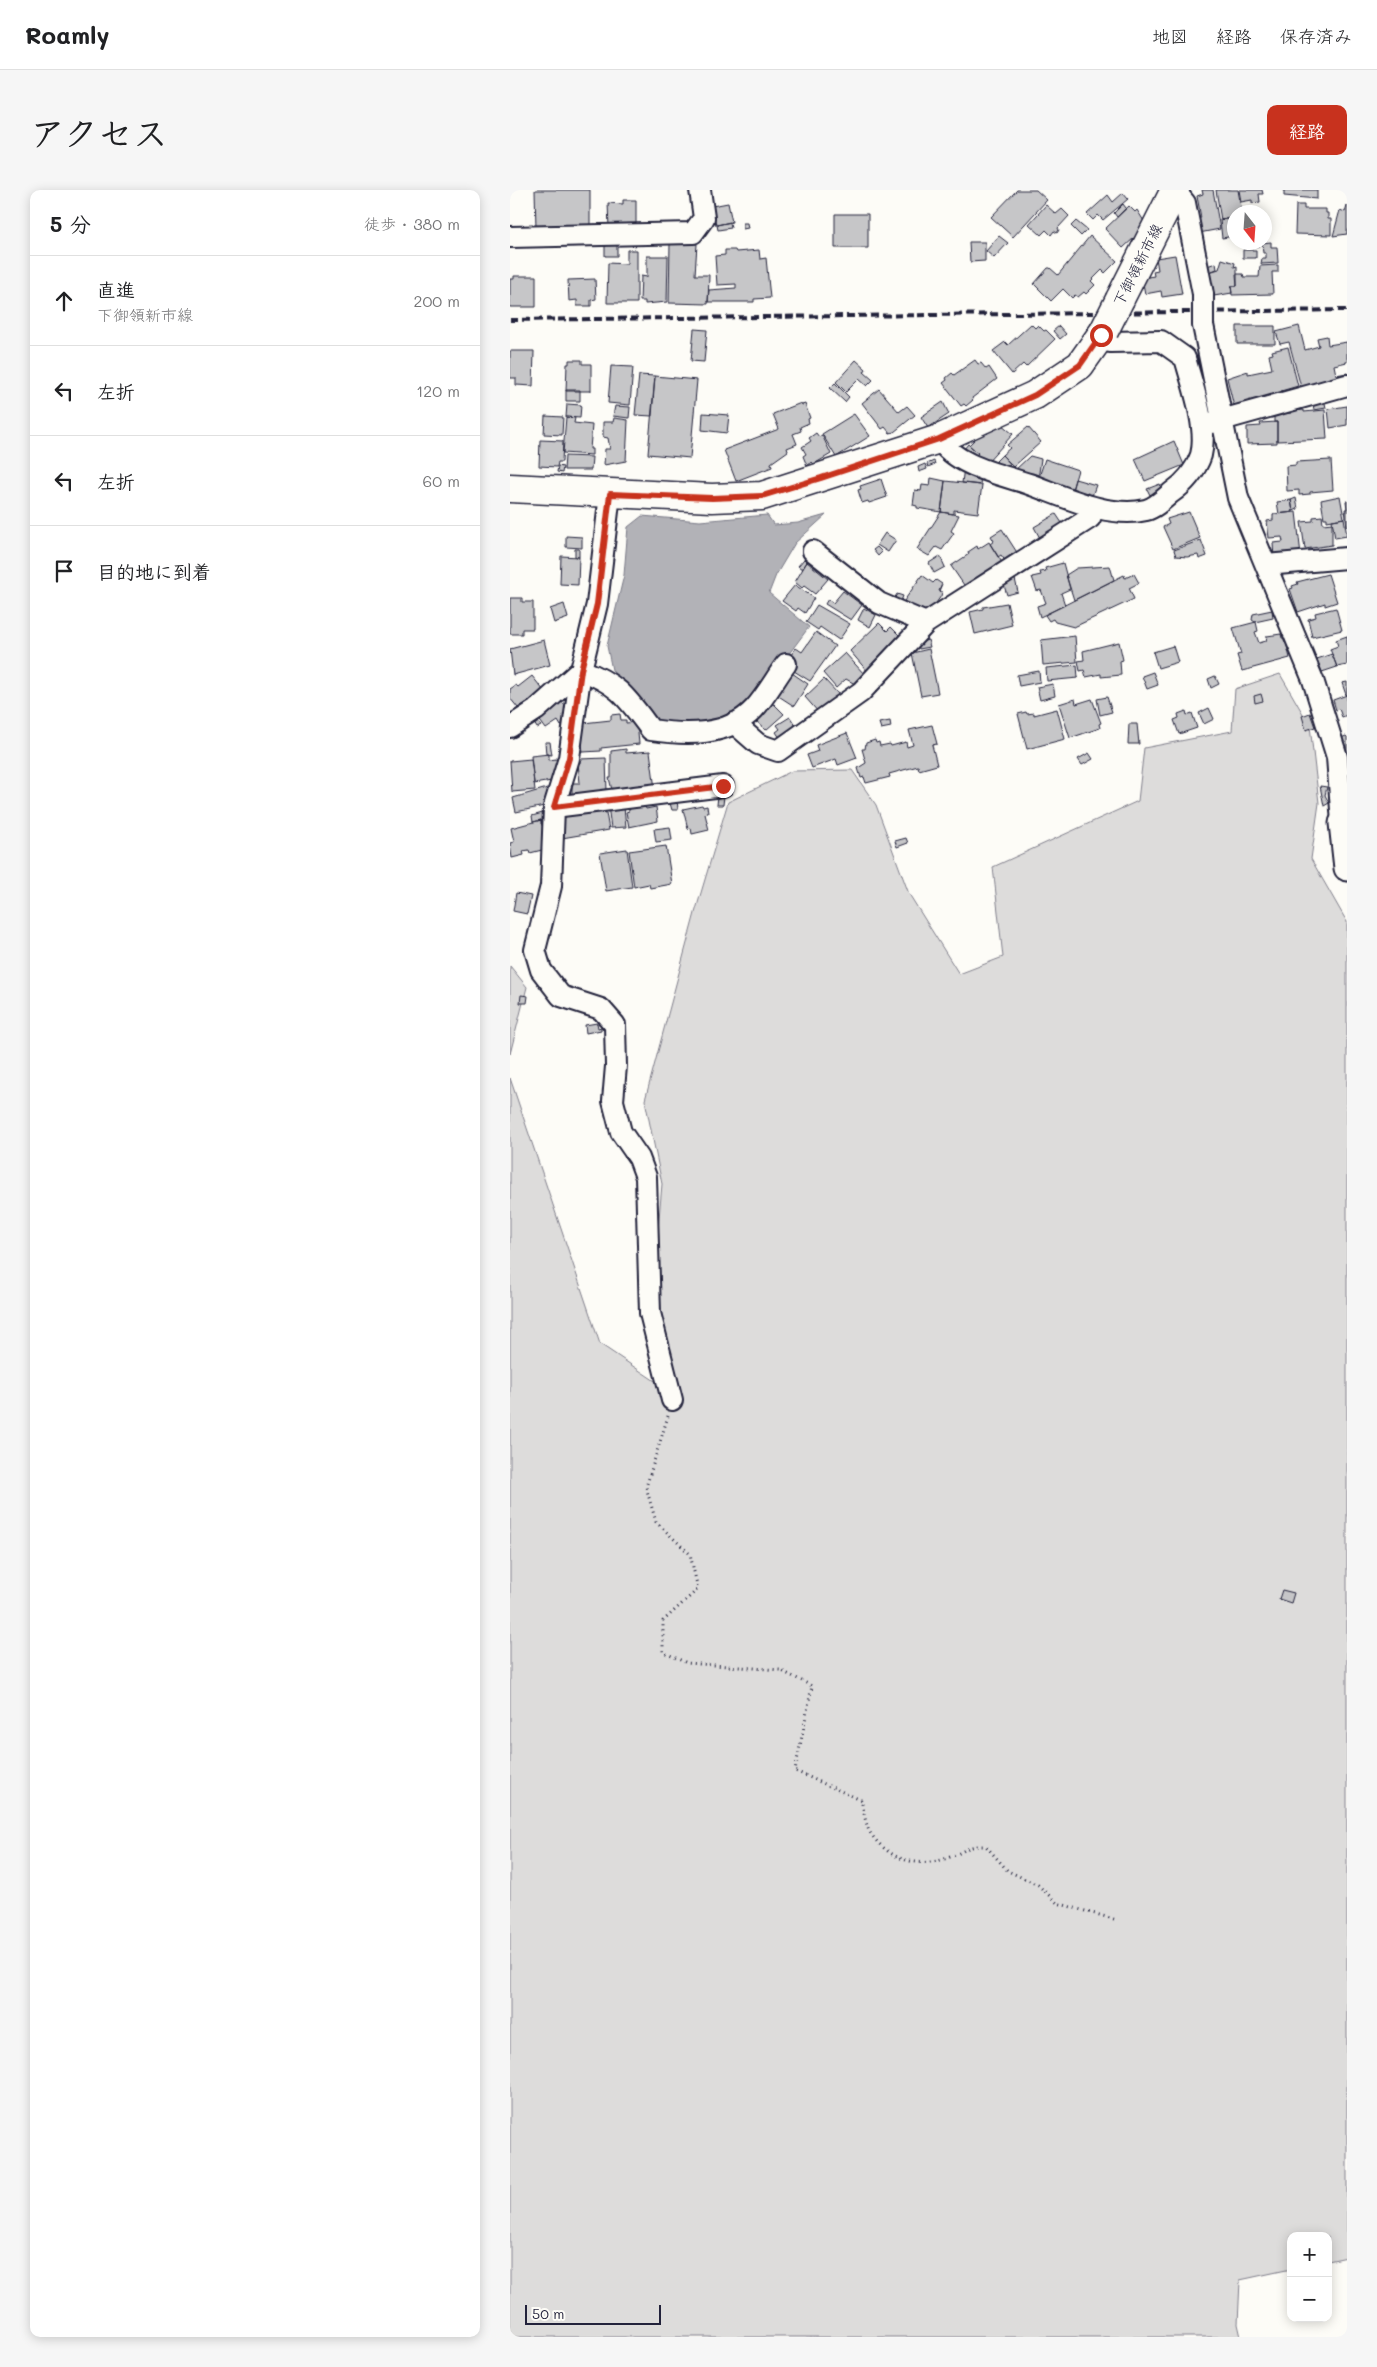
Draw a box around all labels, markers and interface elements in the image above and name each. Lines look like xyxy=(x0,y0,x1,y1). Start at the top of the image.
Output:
text: Roamly xyxy=(25,19,109,50)
text: 地図 xyxy=(1152,24,1188,48)
text: 経路 xyxy=(1216,24,1252,48)
text: 保存済み xyxy=(1280,24,1352,48)
button: 経路 xyxy=(1267,105,1347,155)
text: アクセス xyxy=(30,109,168,155)
north arrow xyxy=(1227,205,1272,250)
text: 5 分 xyxy=(50,210,91,237)
text: 徒歩 · 380 m xyxy=(364,213,460,234)
street label: 下御領新市線 xyxy=(1108,220,1166,309)
text: 直進 xyxy=(97,277,135,302)
icon: ahead xyxy=(50,287,78,315)
text: 200 m xyxy=(413,290,460,311)
text: 下御領新市線 xyxy=(97,304,193,325)
route start xyxy=(1090,324,1113,347)
icon: left xyxy=(50,377,78,405)
text: 左折 xyxy=(97,379,135,404)
text: 120 m xyxy=(416,380,460,401)
icon: left xyxy=(50,467,78,495)
text: 左折 xyxy=(97,469,135,494)
text: 60 m xyxy=(423,470,460,491)
icon: arrive xyxy=(50,557,78,585)
text: 目的地に到着 xyxy=(97,559,211,584)
route end xyxy=(712,775,735,798)
map controls xyxy=(1287,2232,1332,2322)
button: + xyxy=(1287,2232,1332,2277)
button: − xyxy=(1287,2277,1332,2322)
scale bar xyxy=(525,2302,661,2325)
text: 50 m xyxy=(532,2304,564,2323)

